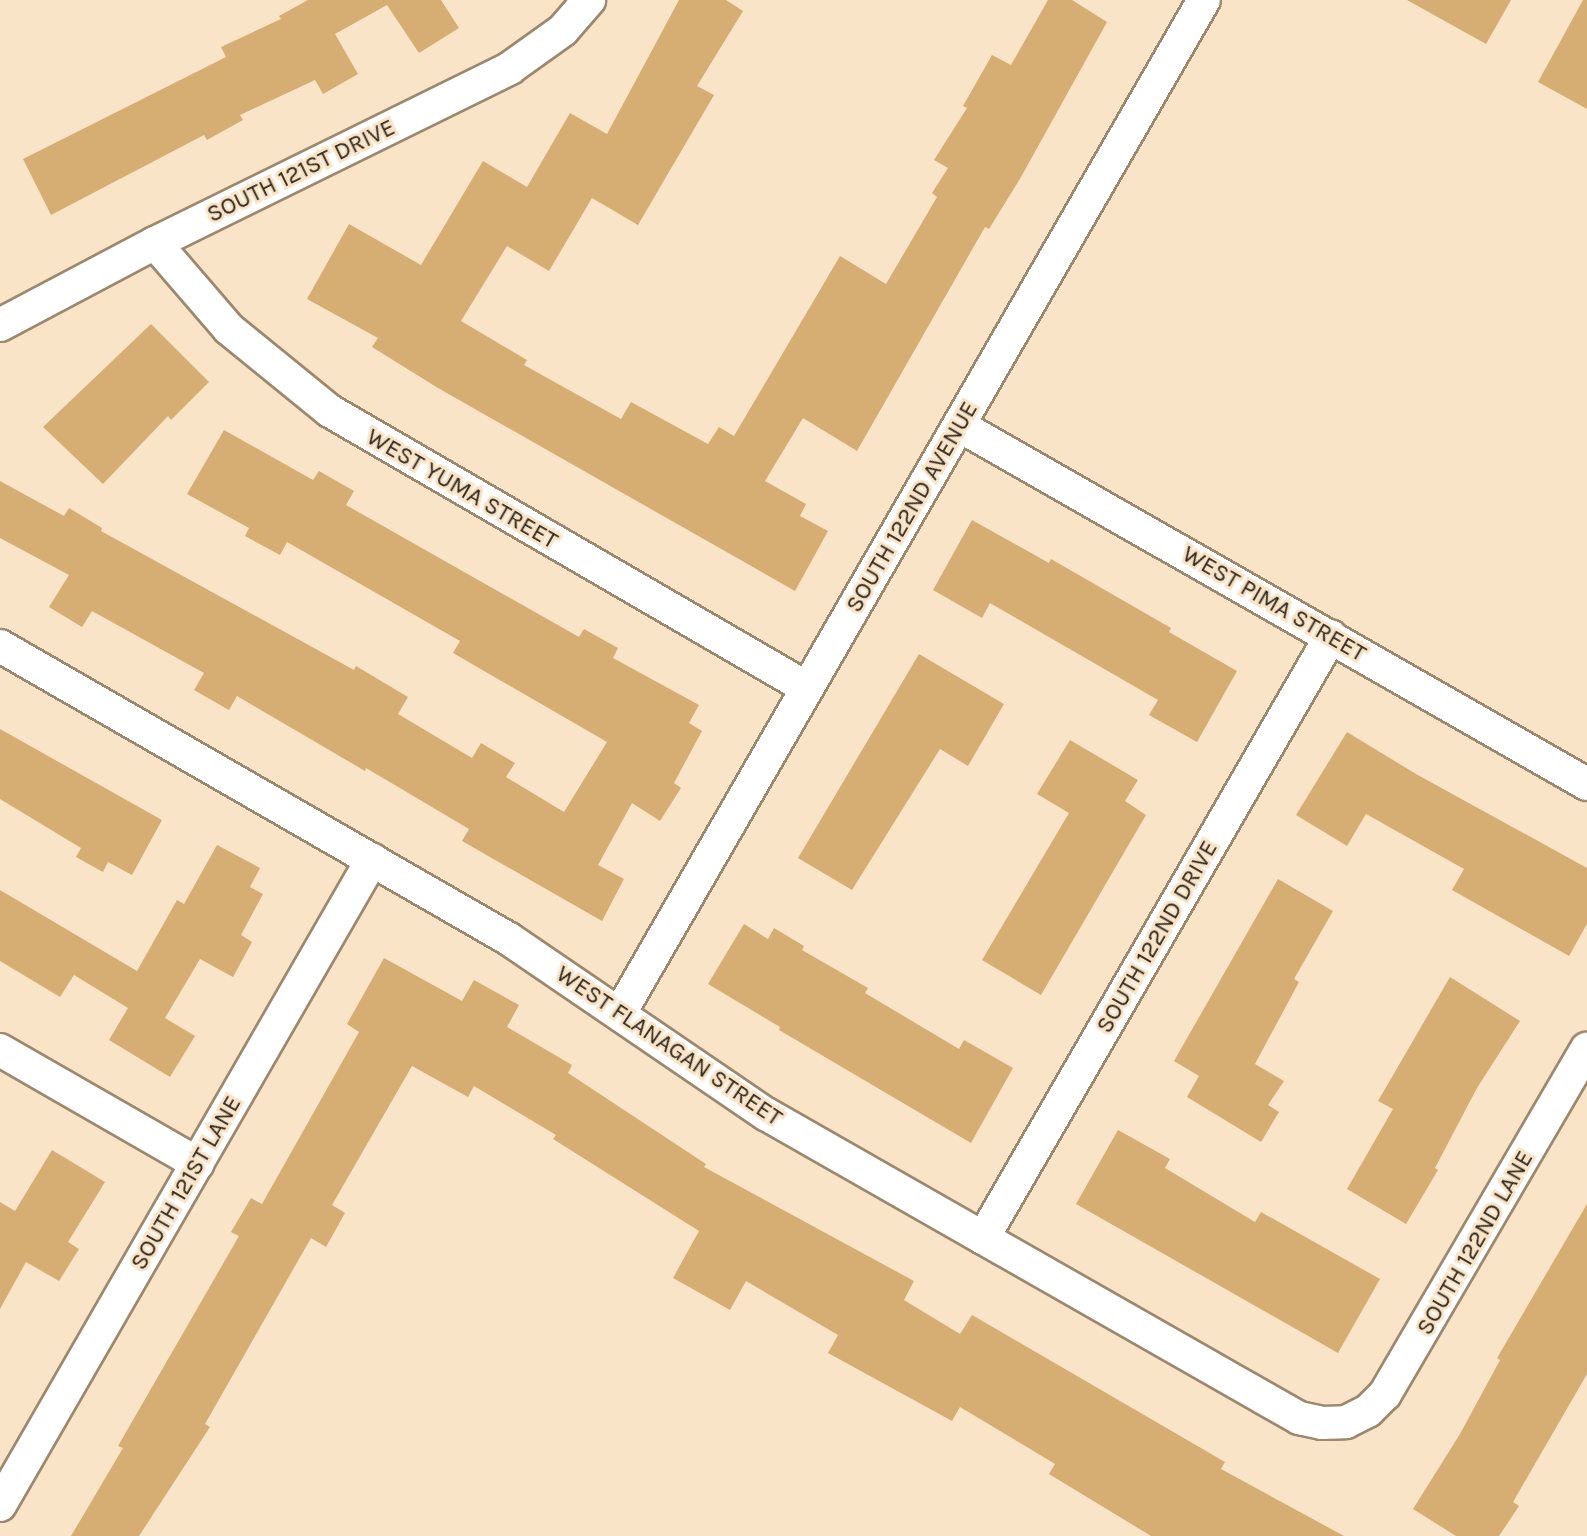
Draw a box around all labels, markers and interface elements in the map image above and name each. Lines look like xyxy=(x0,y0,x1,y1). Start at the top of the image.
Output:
street label: SOUTH 121ST DRIVE xyxy=(202,113,400,229)
street label: SOUTH 122ND AVENUE xyxy=(840,396,984,618)
street label: WEST YUMA STREET xyxy=(361,423,563,555)
street label: WEST PIMA STREET xyxy=(1177,540,1371,668)
street label: SOUTH 122ND DRIVE xyxy=(1090,836,1224,1038)
street label: WEST FLANAGAN STREET xyxy=(550,960,788,1132)
street label: SOUTH 121ST LANE xyxy=(124,1091,248,1275)
street label: SOUTH 122ND LANE xyxy=(1411,1146,1539,1340)

